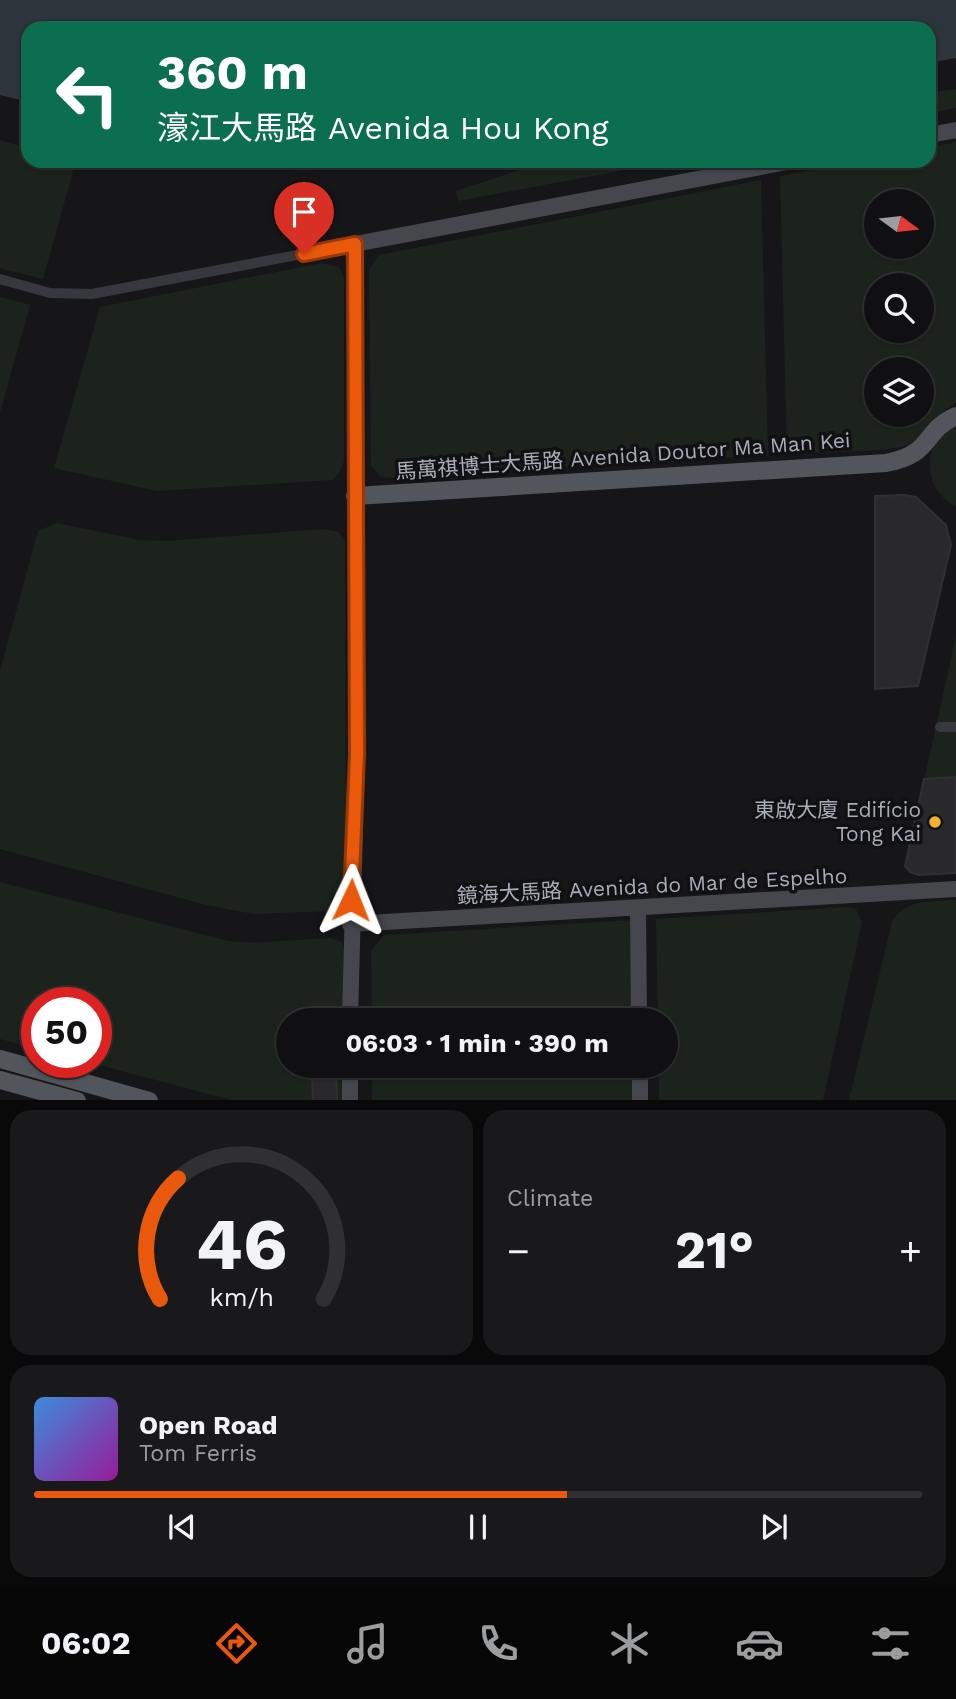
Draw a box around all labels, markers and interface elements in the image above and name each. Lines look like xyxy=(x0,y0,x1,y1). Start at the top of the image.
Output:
text: 360 m xyxy=(157,43,308,101)
icon: left xyxy=(42,49,133,140)
text: 濠江大馬路 Avenida Hou Kong xyxy=(157,109,609,147)
pin xyxy=(274,182,334,254)
north arrow xyxy=(864,189,934,259)
map controls xyxy=(864,189,934,427)
icon: arrive xyxy=(285,193,323,231)
button: search xyxy=(864,273,934,343)
button: layers xyxy=(864,357,934,427)
street label: 馬萬祺博士大馬路 Avenida Doutor Ma Man Kei xyxy=(395,427,851,484)
place label: 東啟大廈 Edifício Tong Kai xyxy=(754,797,921,846)
marker: 東啟大廈 Edifício Tong Kai xyxy=(927,814,943,830)
position arrow xyxy=(314,863,388,937)
street label: 鏡海大馬路 Avenida do Mar de Espelho xyxy=(456,863,848,908)
speed limit sign: 50 xyxy=(21,987,112,1078)
text: 06:03 · 1 min · 390 m xyxy=(345,1028,609,1058)
text: Climate xyxy=(507,1185,593,1212)
text: 46 xyxy=(196,1201,287,1287)
text: 21° xyxy=(675,1220,754,1281)
text: − xyxy=(507,1229,530,1273)
text: + xyxy=(899,1229,922,1273)
text: km/h xyxy=(209,1282,274,1311)
text: Open Road xyxy=(139,1410,277,1440)
text: Tom Ferris xyxy=(139,1440,257,1467)
icon: previous xyxy=(163,1508,201,1546)
icon: pause xyxy=(459,1508,497,1546)
icon: next xyxy=(755,1508,793,1546)
icon: directions xyxy=(212,1619,261,1668)
icon: music xyxy=(343,1619,392,1668)
icon: phone xyxy=(474,1619,523,1668)
icon: climate xyxy=(605,1619,654,1668)
icon: car xyxy=(735,1619,784,1668)
icon: filters xyxy=(866,1619,915,1668)
text: 06:02 xyxy=(41,1624,131,1662)

